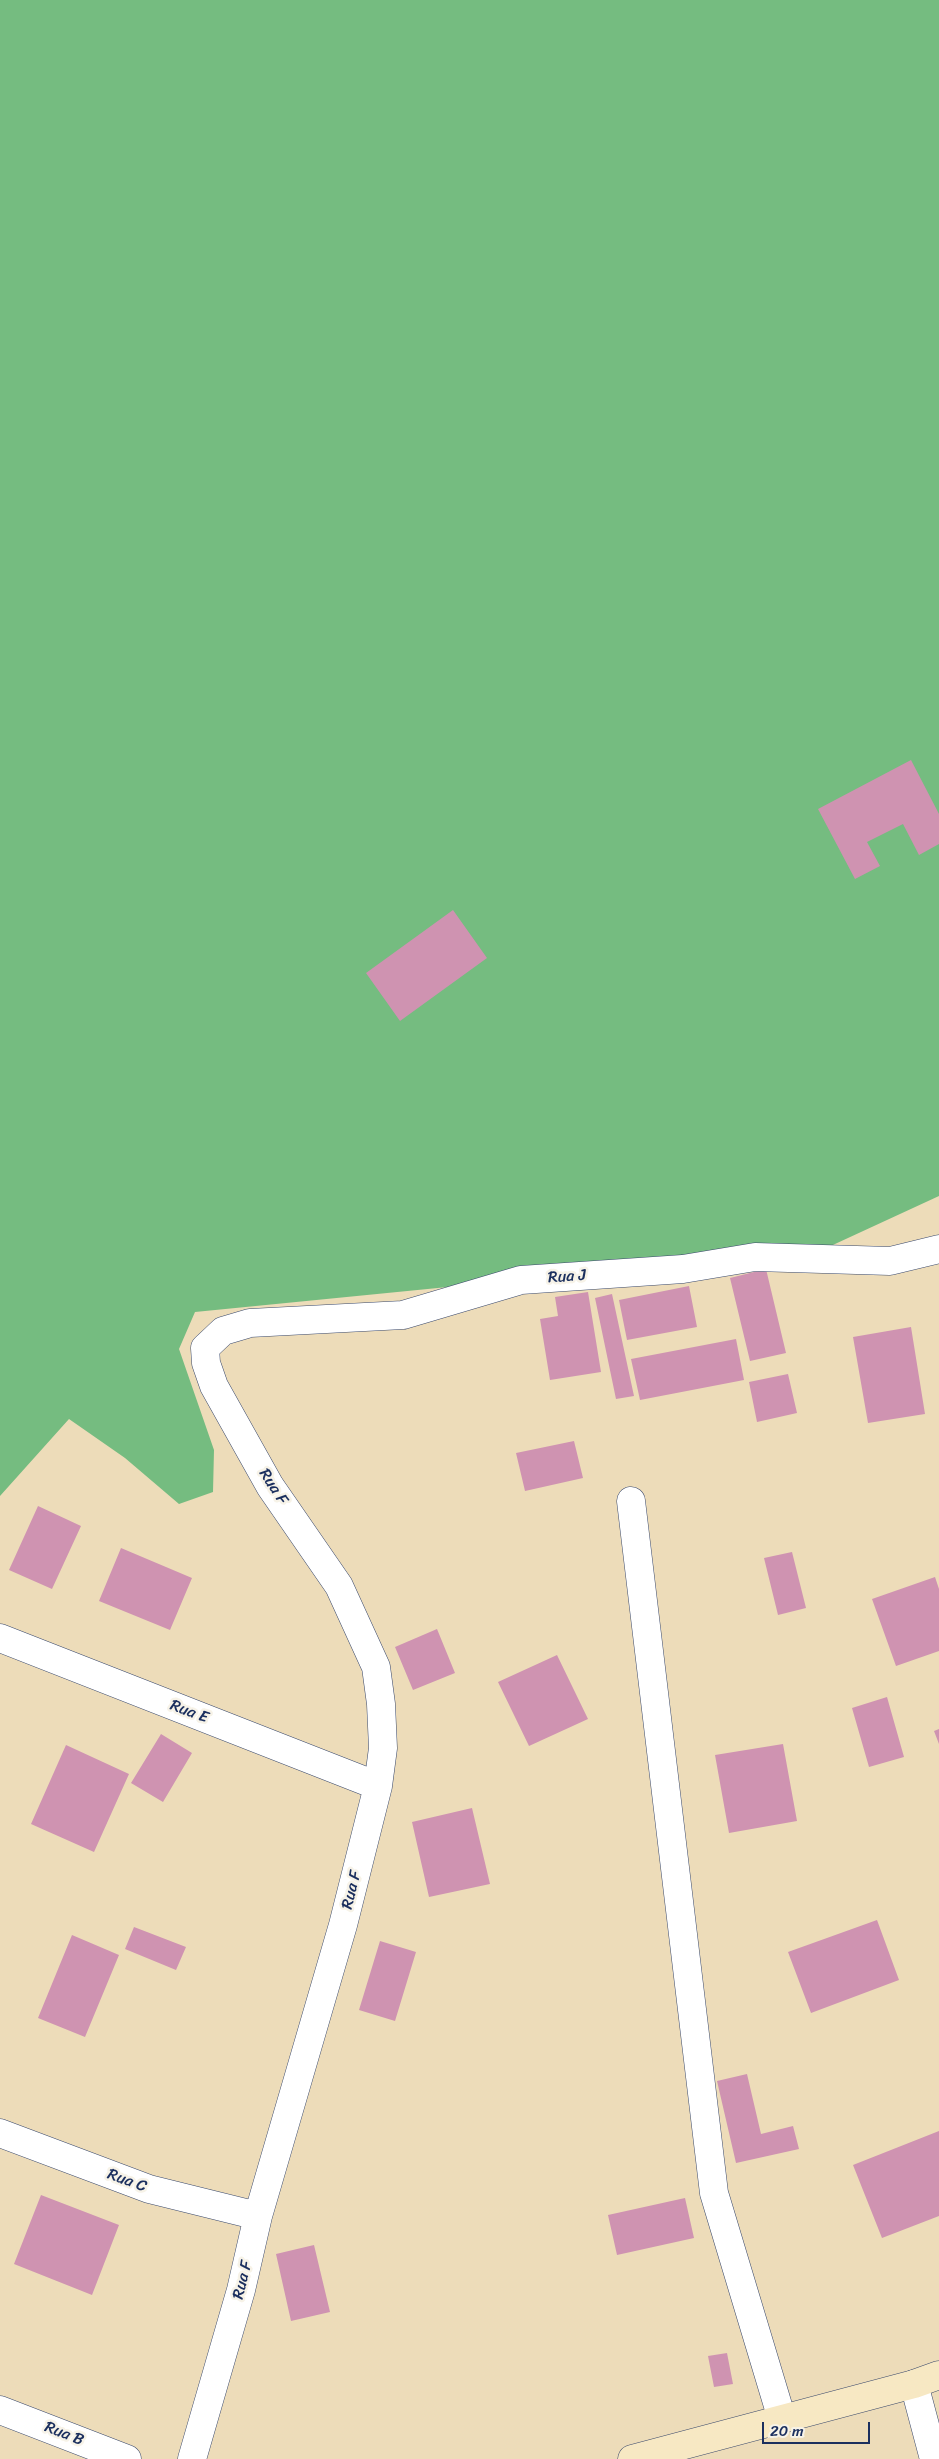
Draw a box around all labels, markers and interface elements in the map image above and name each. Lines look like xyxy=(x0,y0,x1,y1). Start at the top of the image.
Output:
street label: Rua J xyxy=(547,1266,587,1288)
street label: Rua F xyxy=(254,1465,292,1509)
street label: Rua E xyxy=(167,1696,211,1728)
street label: Rua F xyxy=(338,1869,366,1911)
street label: Rua C xyxy=(105,2165,149,2197)
street label: Rua F xyxy=(229,2259,257,2301)
scale bar xyxy=(764,2412,872,2444)
street label: Rua B xyxy=(42,2418,86,2450)
text: 20 m xyxy=(770,2418,804,2444)

